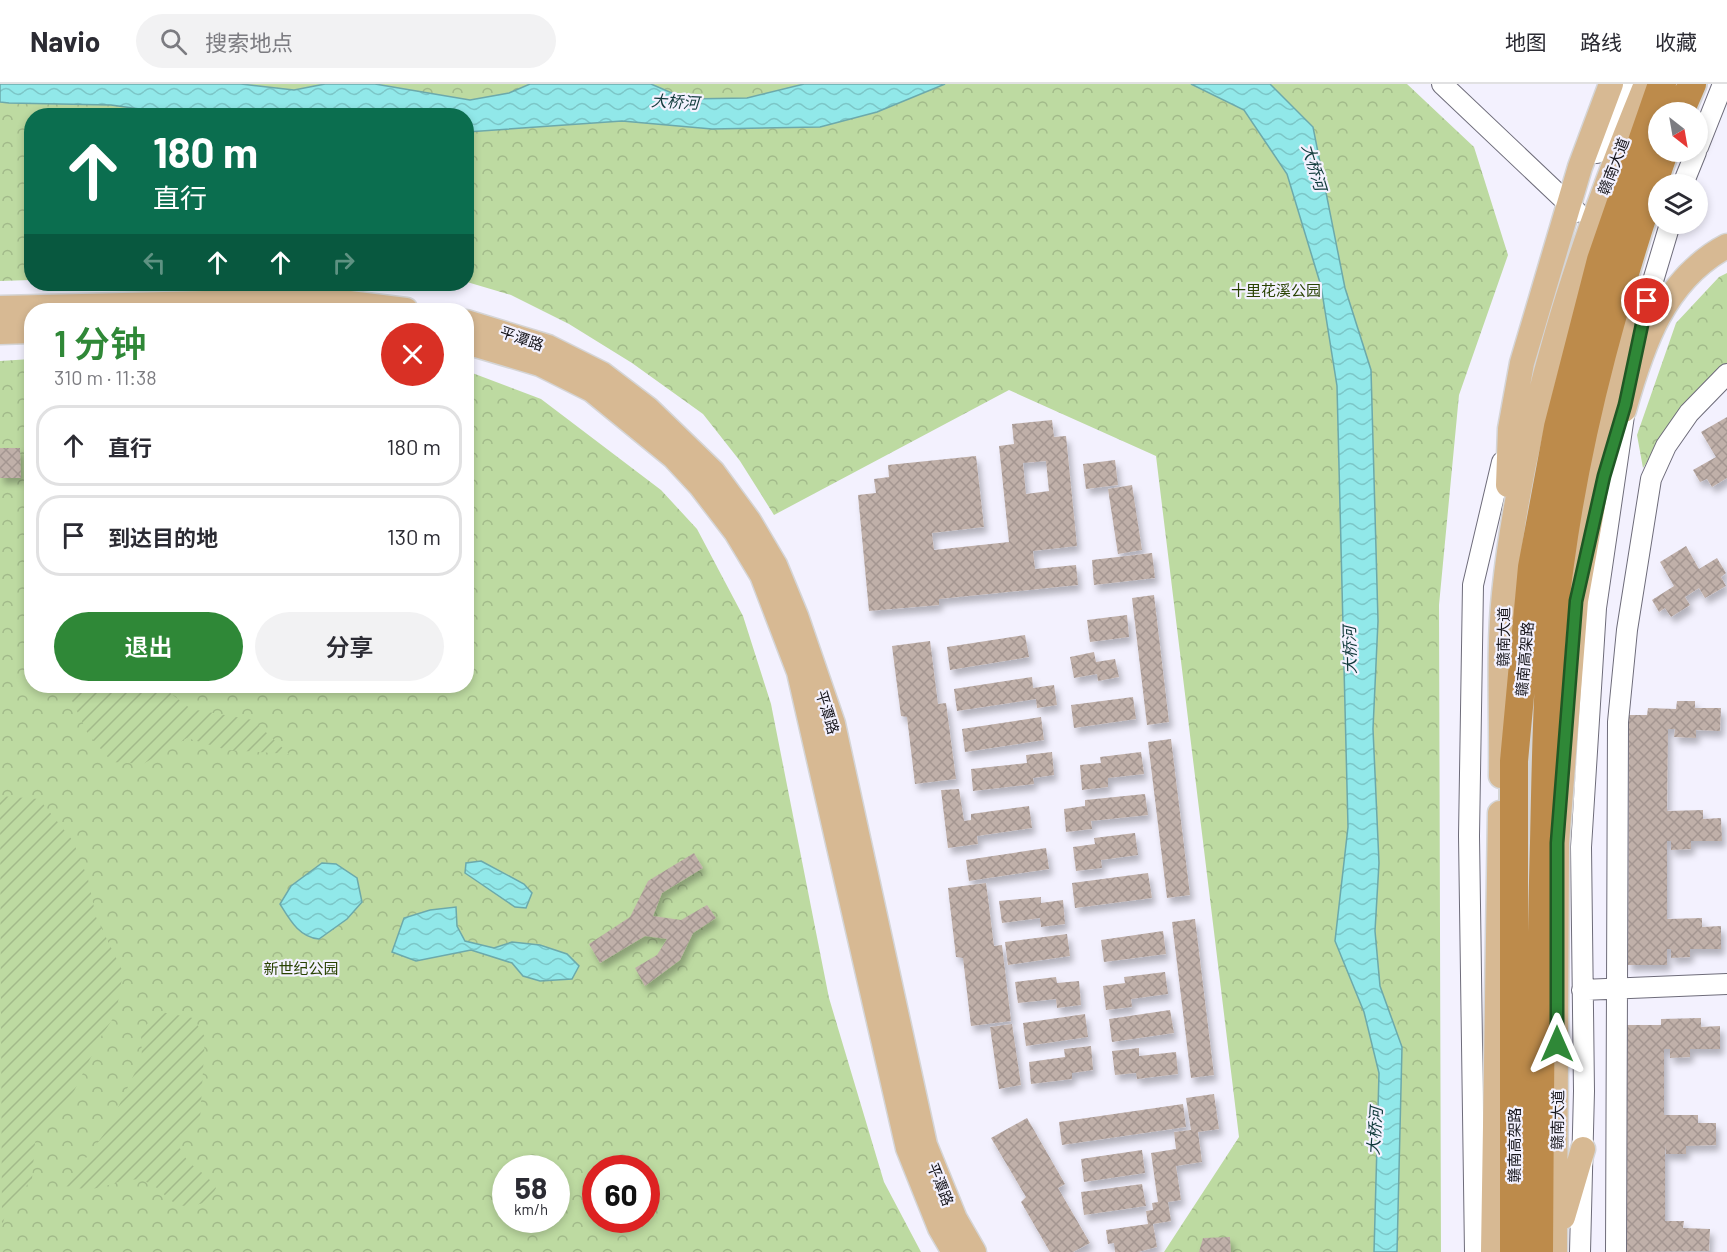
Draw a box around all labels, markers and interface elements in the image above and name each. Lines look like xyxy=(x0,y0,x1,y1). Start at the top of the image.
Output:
search box xyxy=(136,14,556,68)
text: Navio xyxy=(30,24,100,58)
icon: search xyxy=(157,25,190,58)
text: 搜索地点 xyxy=(205,29,293,55)
text: 地图 xyxy=(1505,29,1547,54)
text: 路线 xyxy=(1580,29,1622,54)
text: 收藏 xyxy=(1655,29,1697,54)
water label: 大桥河 xyxy=(651,90,702,112)
north arrow xyxy=(1648,102,1708,162)
map controls xyxy=(1648,102,1708,234)
text: 180 m xyxy=(153,126,258,176)
icon: ahead xyxy=(54,132,132,210)
street label: 赣南大道 xyxy=(1594,135,1632,197)
water label: 大桥河 xyxy=(1299,141,1332,196)
button: layers xyxy=(1648,174,1708,234)
text: 直行 xyxy=(153,181,207,213)
icon: left xyxy=(138,246,171,279)
icon: ahead xyxy=(201,246,234,279)
icon: ahead xyxy=(264,246,297,279)
icon: right xyxy=(327,246,360,279)
pin xyxy=(1621,275,1672,326)
park label: 十里花溪公园 xyxy=(1231,281,1321,299)
icon: arrive xyxy=(1630,284,1663,317)
text: 1 分钟 xyxy=(54,321,146,364)
street label: 平潭路 xyxy=(498,322,546,354)
button: close xyxy=(381,323,444,386)
text: 310 m · 11:38 xyxy=(54,365,157,389)
icon: ahead xyxy=(57,429,90,462)
text: 180 m xyxy=(387,433,441,459)
text: 直行 xyxy=(108,434,152,460)
icon: arrive xyxy=(57,519,90,552)
text: 130 m xyxy=(387,523,441,549)
text: 到达目的地 xyxy=(108,524,218,550)
street label: 赣南大道 xyxy=(1493,607,1513,667)
button: 退出 xyxy=(54,612,243,681)
button: 分享 xyxy=(255,612,444,681)
street label: 赣南高架路 xyxy=(1512,621,1536,697)
water label: 大桥河 xyxy=(1339,623,1359,674)
street label: 平潭路 xyxy=(813,688,843,736)
park label: 新世纪公园 xyxy=(263,959,339,977)
position arrow xyxy=(1525,1012,1589,1076)
street label: 赣南大道 xyxy=(1547,1090,1567,1150)
water label: 大桥河 xyxy=(1363,1103,1385,1156)
street label: 赣南高架路 xyxy=(1505,1107,1523,1183)
speed limit sign: 60 xyxy=(582,1155,660,1233)
street label: 平潭路 xyxy=(924,1160,958,1208)
text: 58 xyxy=(515,1169,547,1205)
text: km/h xyxy=(514,1200,548,1218)

